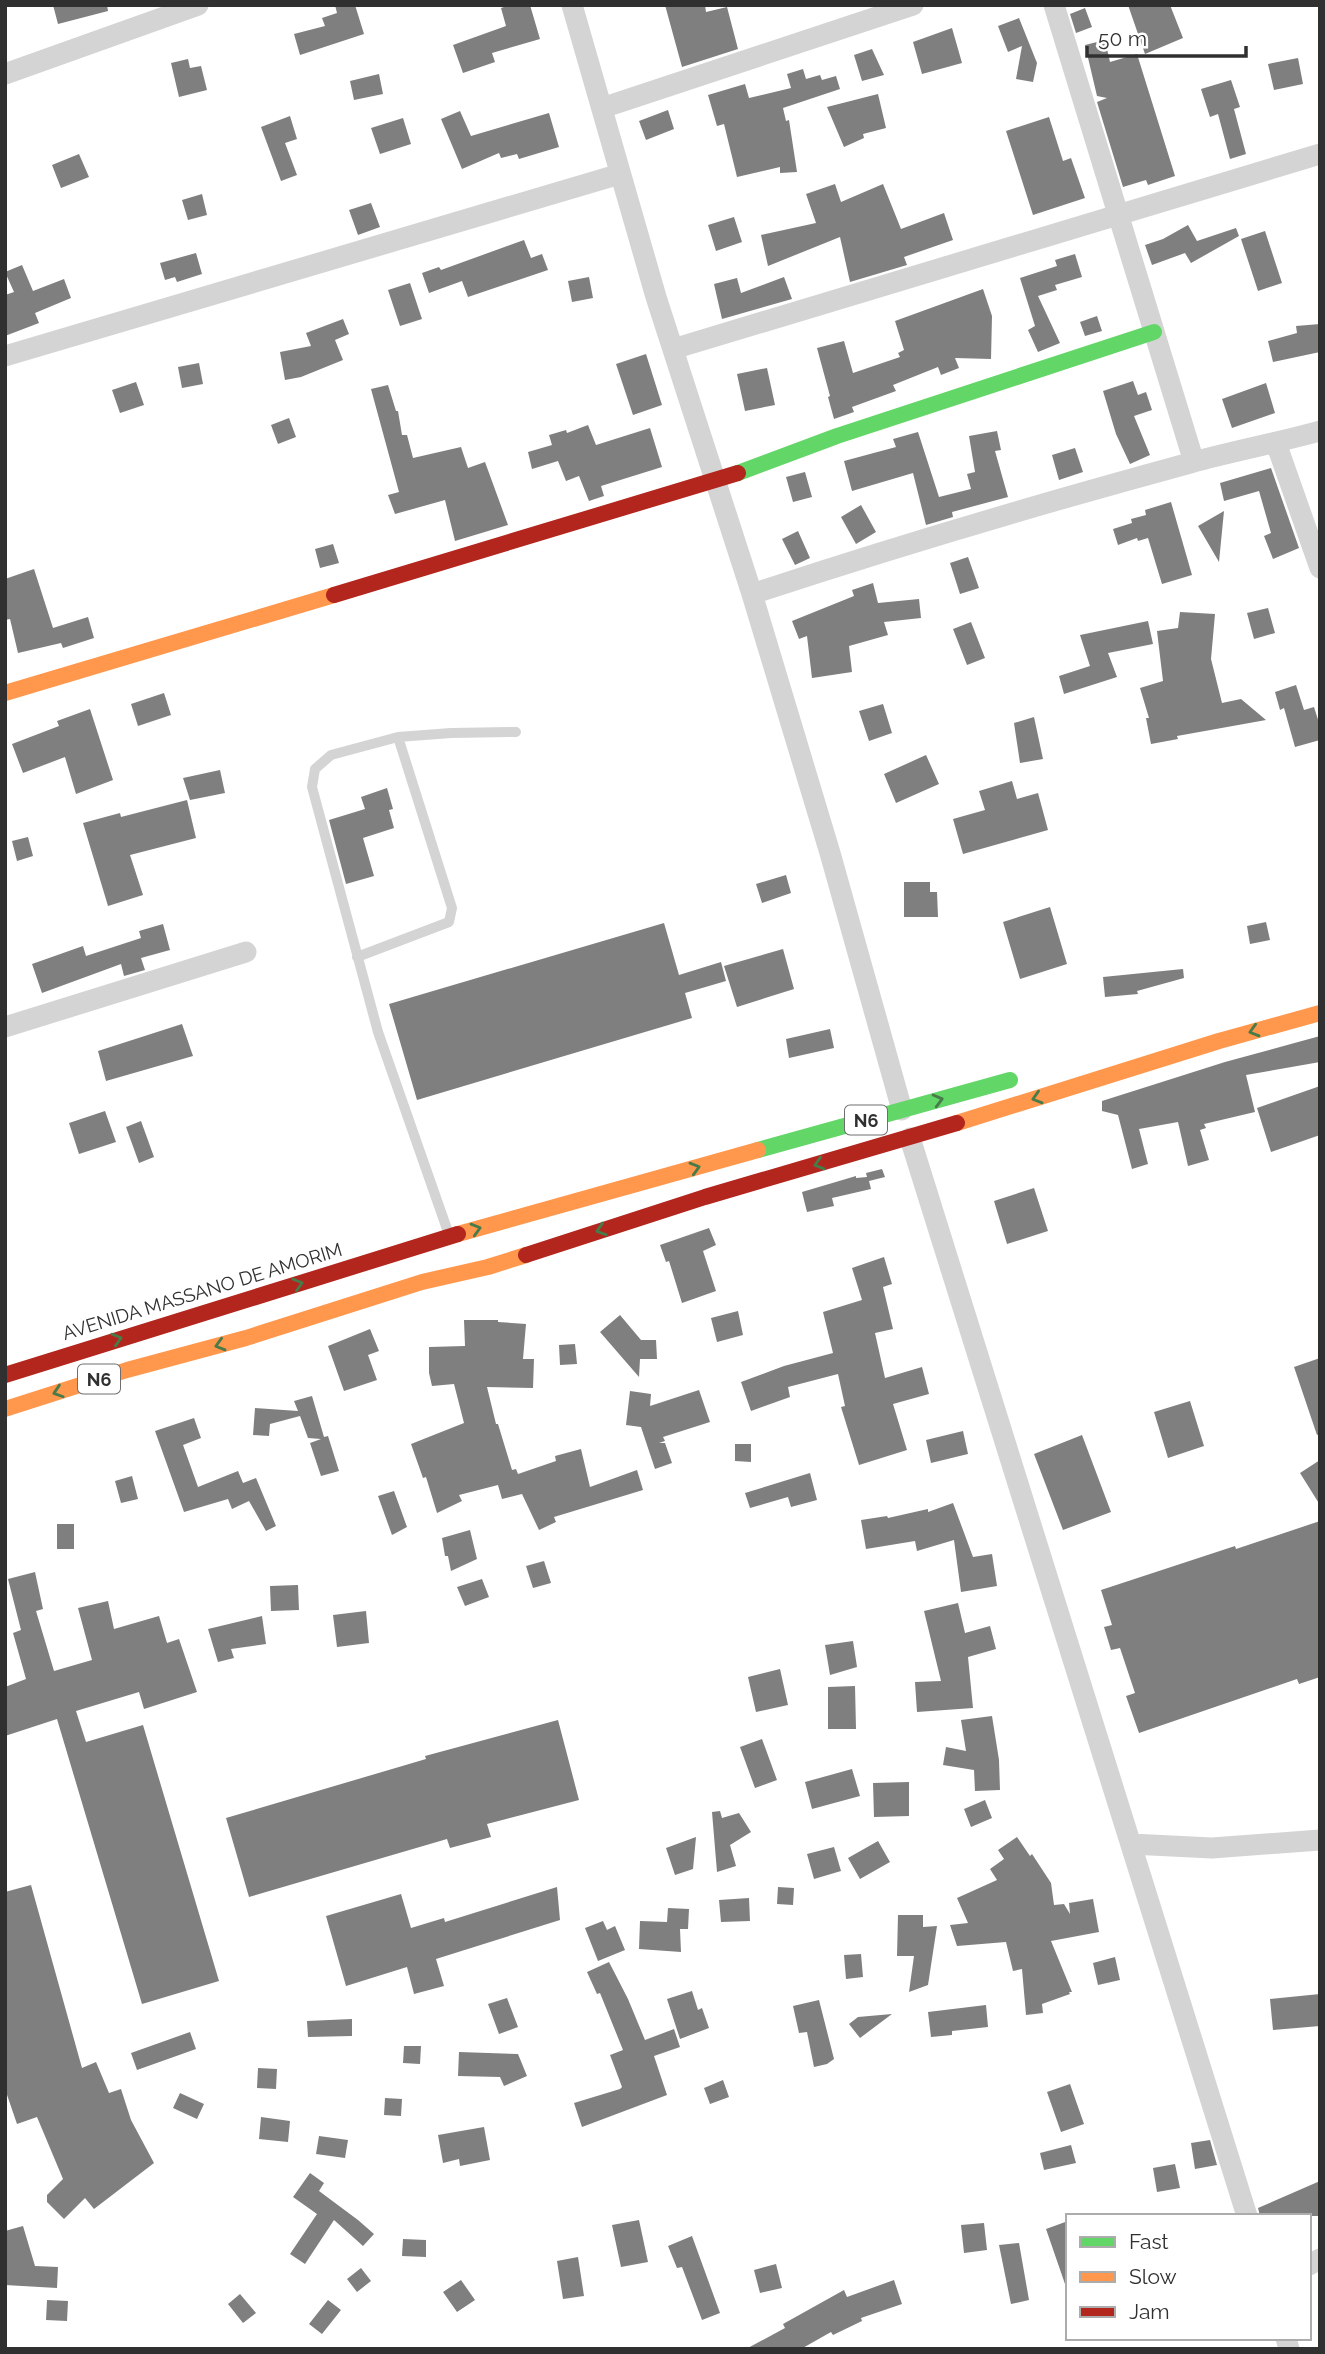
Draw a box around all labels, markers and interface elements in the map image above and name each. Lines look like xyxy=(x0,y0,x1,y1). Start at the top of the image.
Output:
scale bar xyxy=(1087,14,1246,58)
text: 50 m xyxy=(1098,26,1147,51)
one-way arrow xyxy=(1248,1023,1260,1038)
one-way arrow xyxy=(1031,1090,1043,1105)
one-way arrow xyxy=(932,1094,944,1108)
road number: N6 xyxy=(845,1106,887,1134)
one-way arrow xyxy=(813,1156,825,1171)
one-way arrow xyxy=(689,1162,701,1176)
one-way arrow xyxy=(596,1222,608,1237)
one-way arrow xyxy=(470,1223,482,1237)
street label: AVENIDA MASSANO DE AMORIM xyxy=(59,1238,345,1344)
one-way arrow xyxy=(292,1278,304,1293)
one-way arrow xyxy=(111,1332,123,1347)
one-way arrow xyxy=(214,1337,226,1352)
road number: N6 xyxy=(78,1364,120,1394)
one-way arrow xyxy=(52,1384,65,1398)
legend xyxy=(1066,2214,1311,2340)
text: Fast xyxy=(1129,2229,1169,2254)
text: Slow xyxy=(1129,2264,1177,2289)
text: Jam xyxy=(1129,2299,1170,2324)

